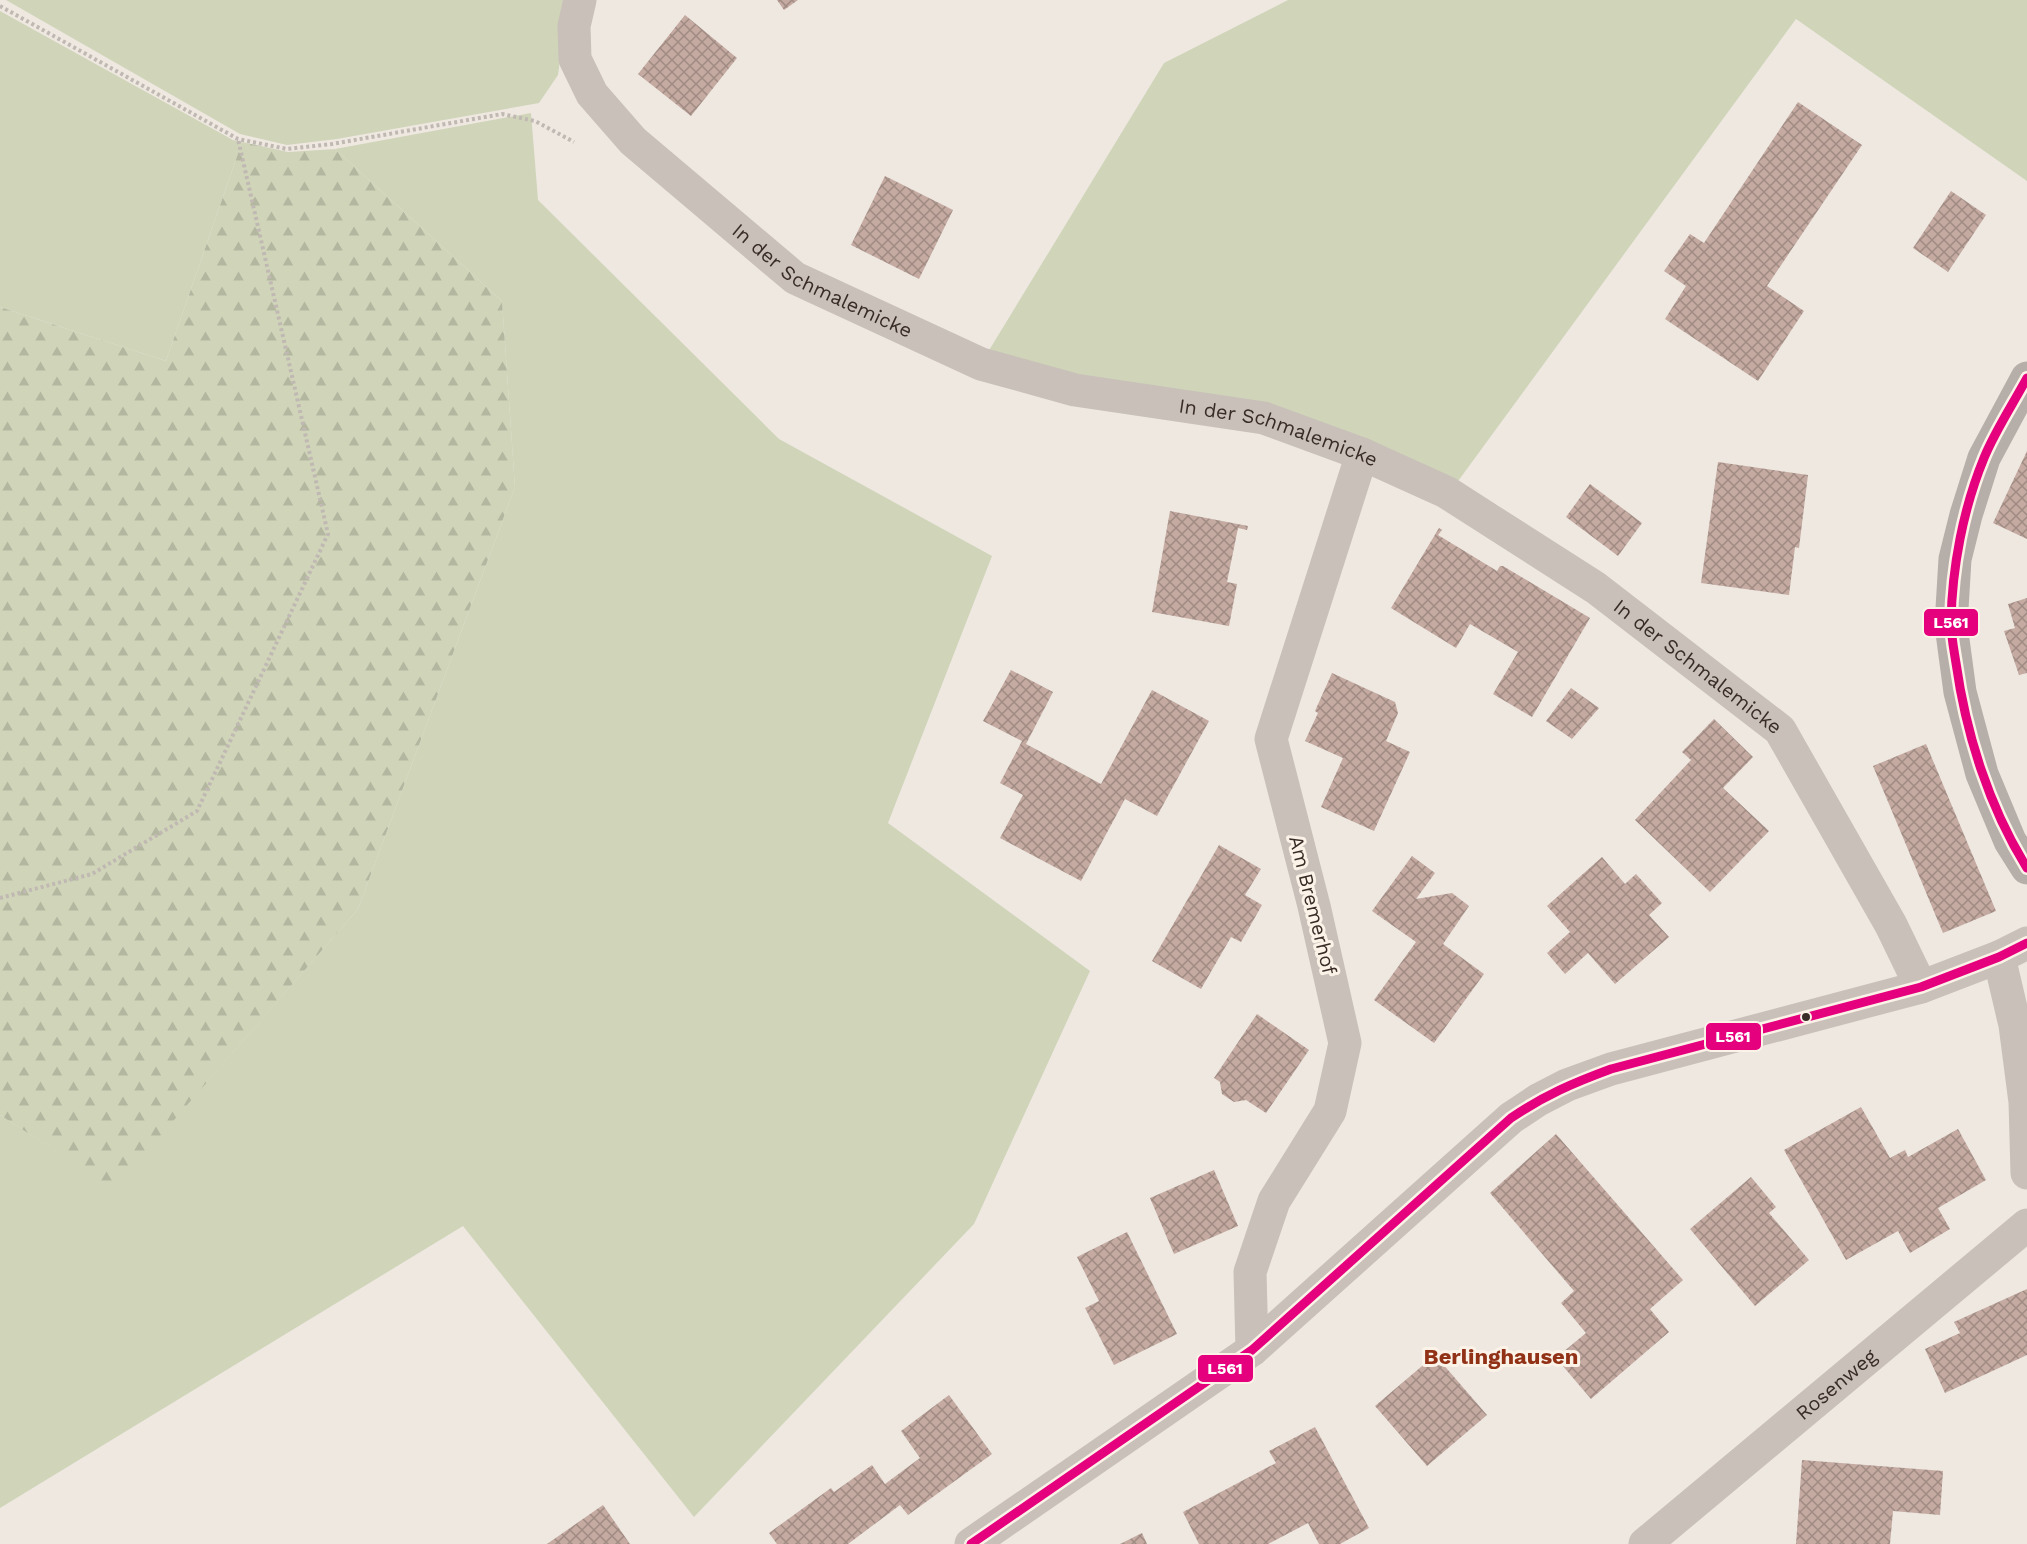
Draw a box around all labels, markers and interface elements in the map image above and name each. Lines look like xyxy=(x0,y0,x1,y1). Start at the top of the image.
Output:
street label: In der Schmalemicke xyxy=(727,218,916,343)
street label: In der Schmalemicke xyxy=(1177,394,1382,472)
street label: In der Schmalemicke xyxy=(1609,594,1787,739)
line badge: L561 xyxy=(1923,608,1979,637)
text: L561 xyxy=(1933,613,1969,632)
street label: Am Bremerhof xyxy=(1284,833,1342,977)
unlabelled marker xyxy=(1800,1011,1812,1023)
line badge: L561 xyxy=(1705,1022,1762,1051)
text: L561 xyxy=(1715,1027,1751,1046)
district label: Berlinghausen xyxy=(1424,1344,1578,1369)
street label: Rosenweg xyxy=(1791,1344,1882,1425)
line badge: L561 xyxy=(1197,1354,1254,1383)
text: L561 xyxy=(1207,1359,1243,1378)

